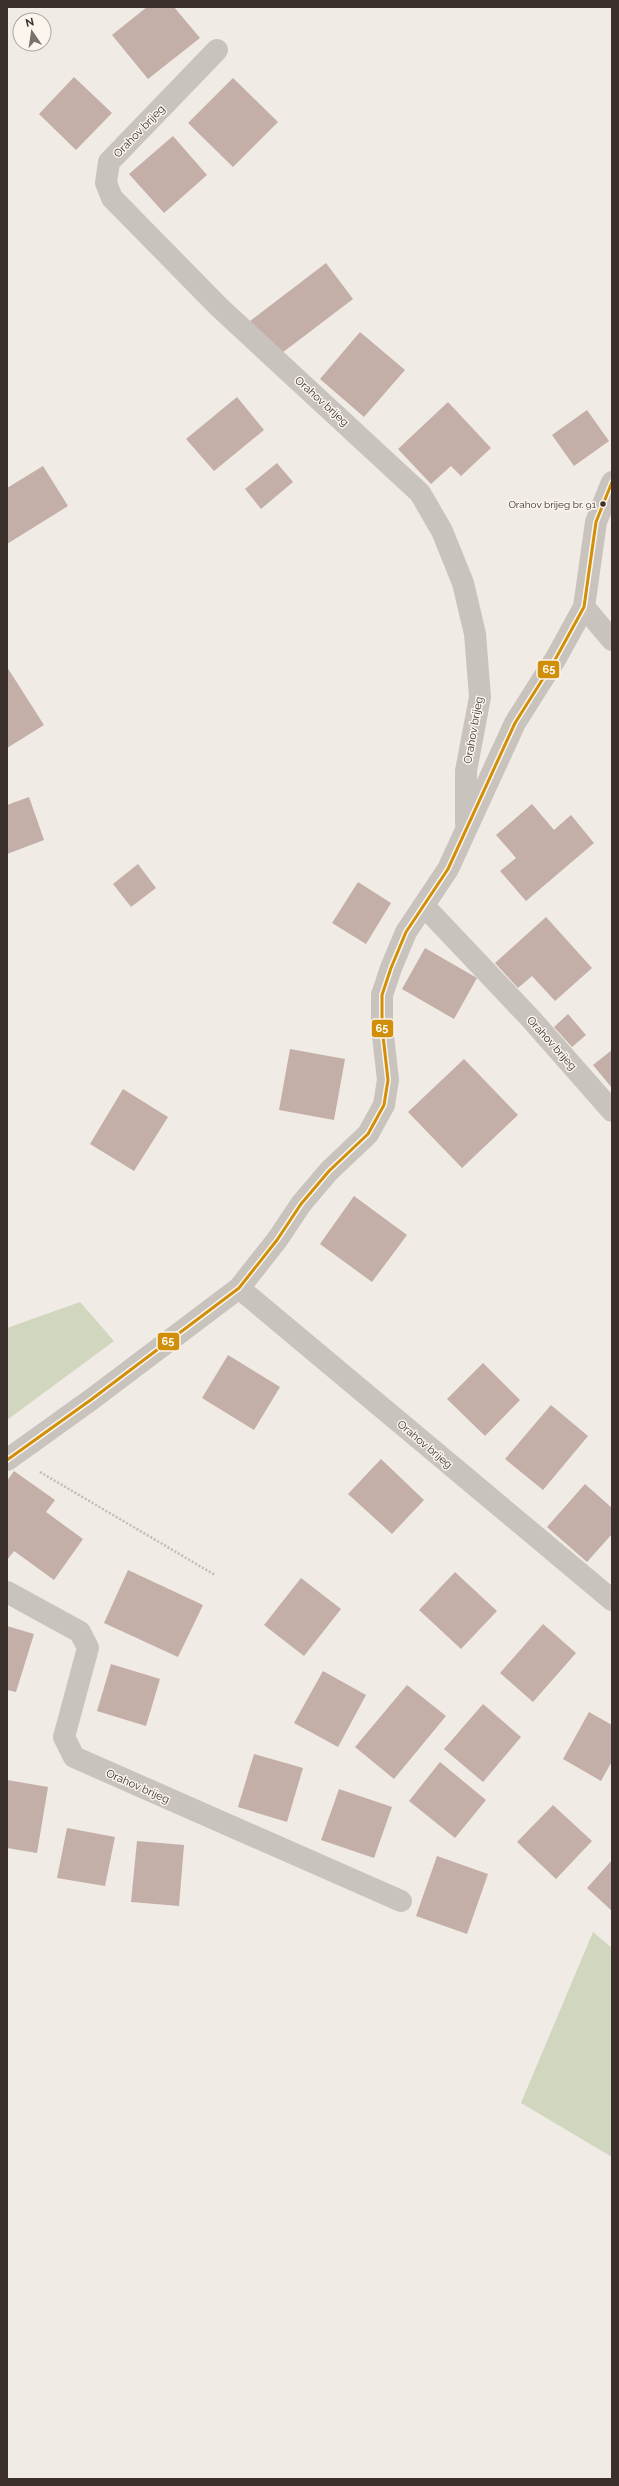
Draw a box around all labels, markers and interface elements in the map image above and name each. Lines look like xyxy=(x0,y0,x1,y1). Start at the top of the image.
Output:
north arrow xyxy=(12,12,52,52)
text: N xyxy=(24,15,35,30)
street label: Orahov brijeg xyxy=(111,102,168,160)
street label: Orahov brijeg xyxy=(292,374,351,429)
place label: Orahov brijeg br. 91 xyxy=(508,499,597,510)
marker: Orahov brijeg br. 91 xyxy=(598,499,608,509)
line badge: 65 xyxy=(537,660,560,679)
text: 65 xyxy=(543,663,555,676)
street label: Orahov brijeg xyxy=(461,695,486,765)
street label: Orahov brijeg xyxy=(524,1014,579,1073)
line badge: 65 xyxy=(371,1019,394,1038)
text: 65 xyxy=(376,1022,388,1035)
line badge: 65 xyxy=(157,1332,180,1351)
text: 65 xyxy=(162,1335,174,1348)
street label: Orahov brijeg xyxy=(394,1418,455,1471)
street label: Orahov brijeg xyxy=(104,1767,171,1806)

